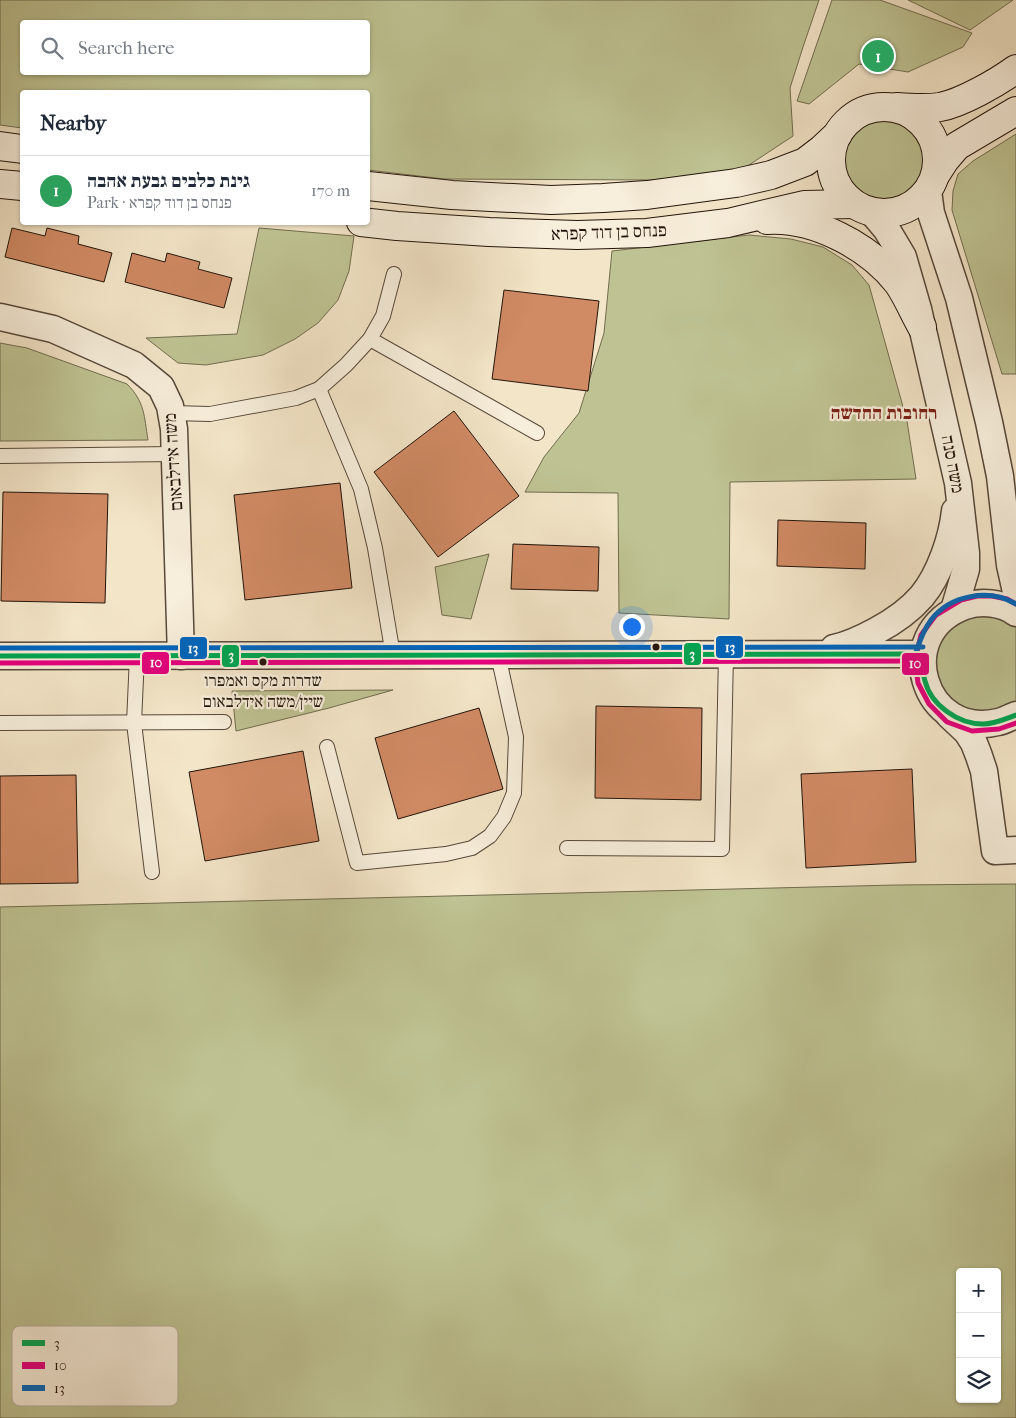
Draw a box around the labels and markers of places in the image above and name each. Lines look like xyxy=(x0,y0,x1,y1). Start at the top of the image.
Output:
pin: 1 xyxy=(862,37,894,75)
unlabelled marker xyxy=(651,642,661,652)
marker: שדרות מקס ואמפרו שיין/משה אידלבאום xyxy=(258,657,268,667)
place label: שדרות מקס ואמפרו שיין/משה אידלבאום xyxy=(203,670,323,711)

